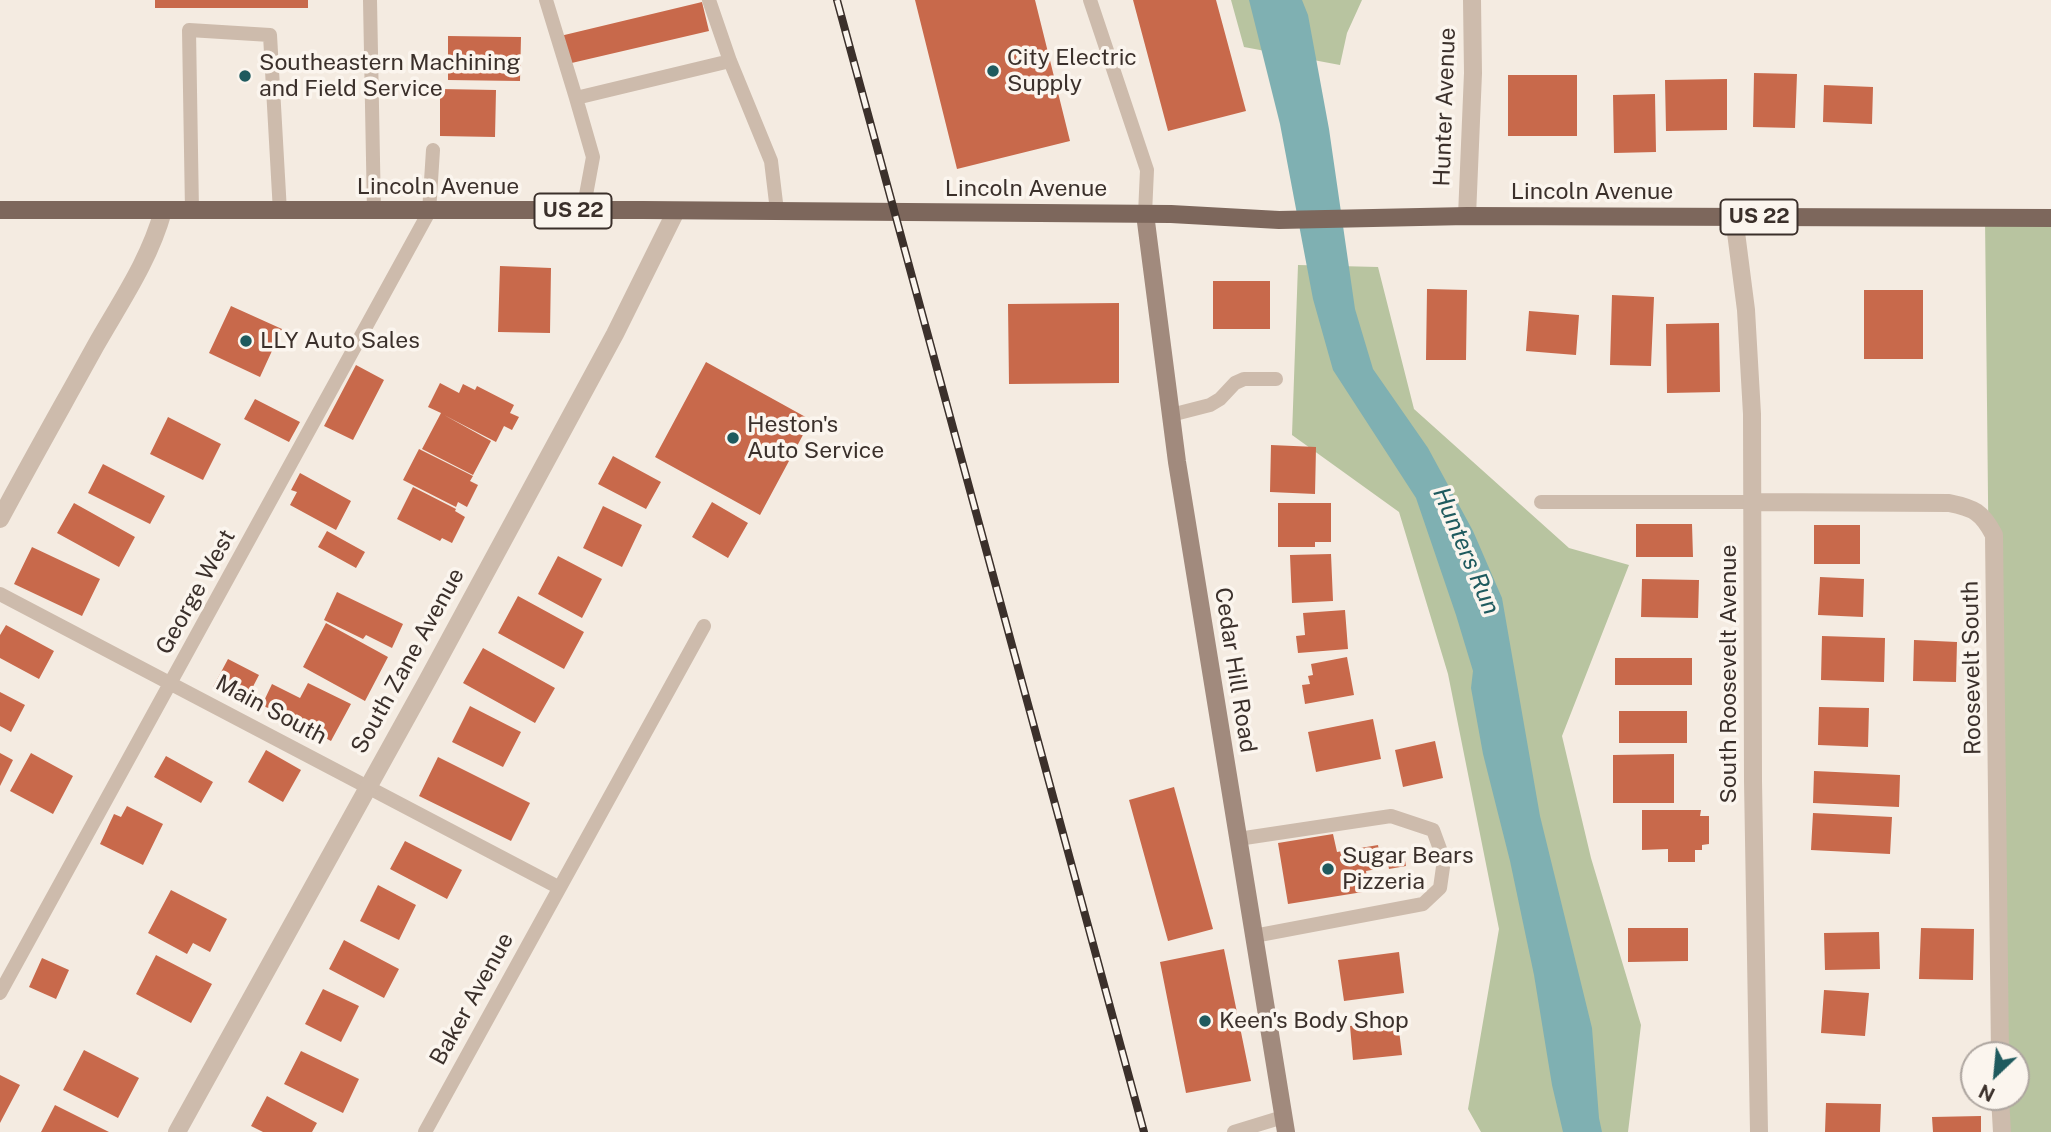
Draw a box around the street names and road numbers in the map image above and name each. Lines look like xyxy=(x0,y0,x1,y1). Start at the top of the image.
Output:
street label: Hunter Avenue xyxy=(1428,27,1462,187)
street label: Lincoln Avenue xyxy=(357,173,519,201)
street label: Lincoln Avenue xyxy=(945,175,1107,203)
street label: Lincoln Avenue xyxy=(1511,178,1673,206)
road number: US 22 xyxy=(534,194,612,228)
road number: US 22 xyxy=(1720,200,1798,234)
street label: George West xyxy=(150,525,242,659)
street label: South Roosevelt Avenue xyxy=(1715,544,1743,804)
street label: South Zane Avenue xyxy=(346,563,470,759)
street label: Roosevelt South xyxy=(1957,581,1987,755)
street label: Cedar Hill Road xyxy=(1208,585,1262,755)
street label: Main South xyxy=(211,669,331,751)
street label: Baker Avenue xyxy=(424,928,520,1070)

